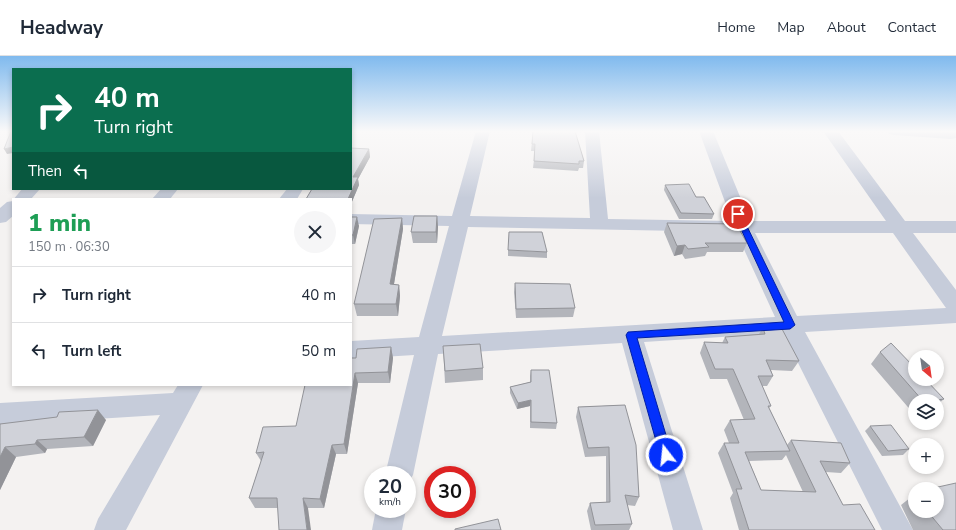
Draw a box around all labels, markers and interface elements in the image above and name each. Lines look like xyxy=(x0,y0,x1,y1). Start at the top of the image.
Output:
text: Headway xyxy=(20,15,103,41)
text: Home xyxy=(717,18,755,37)
text: Map xyxy=(777,18,805,37)
text: About xyxy=(827,18,866,37)
text: Contact xyxy=(888,18,936,37)
text: 40 m xyxy=(94,79,160,117)
icon: right xyxy=(28,84,80,136)
text: Turn right xyxy=(94,115,173,139)
icon: left xyxy=(70,160,92,182)
text: Then xyxy=(28,161,62,181)
pin xyxy=(721,197,755,231)
icon: arrive xyxy=(727,203,749,225)
text: 1 min xyxy=(28,207,91,239)
button: close xyxy=(294,211,336,253)
text: 150 m · 06:30 xyxy=(28,238,110,256)
icon: right xyxy=(28,284,50,306)
text: Turn right xyxy=(62,285,131,305)
text: 40 m xyxy=(301,285,336,305)
icon: left xyxy=(28,340,50,362)
text: Turn left xyxy=(62,341,121,361)
text: 50 m xyxy=(301,341,336,361)
north arrow xyxy=(908,350,944,386)
map controls xyxy=(908,350,944,518)
button: layers xyxy=(908,394,944,430)
position arrow xyxy=(645,434,687,476)
button: + xyxy=(908,438,944,474)
speed limit sign: 30 xyxy=(424,466,476,518)
text: 20 xyxy=(378,473,402,500)
button: − xyxy=(908,482,944,518)
text: km/h xyxy=(379,495,401,509)

